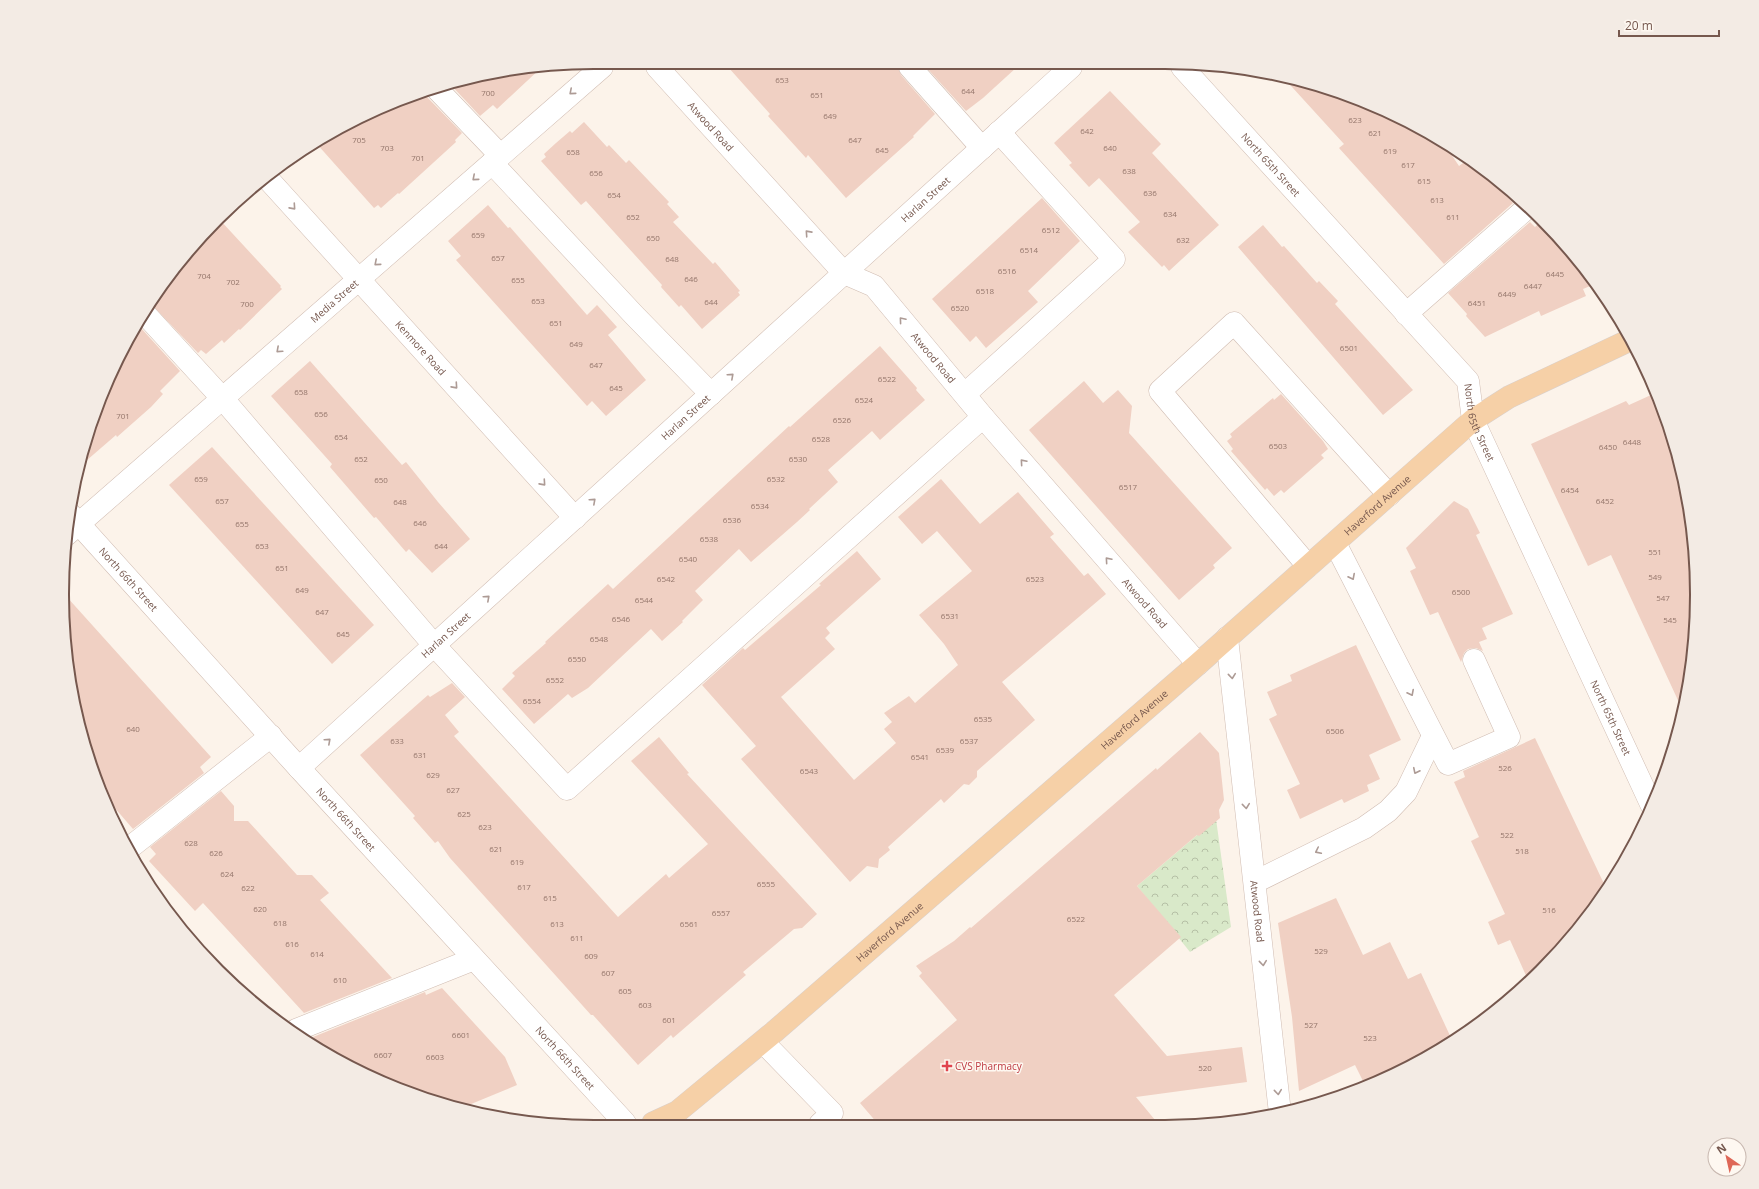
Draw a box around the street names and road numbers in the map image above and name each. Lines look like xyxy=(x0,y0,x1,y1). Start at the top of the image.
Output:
street label: Atwood Road xyxy=(685,98,737,154)
street label: North 65th Street xyxy=(1238,130,1304,200)
street label: Harlan Street xyxy=(898,173,953,225)
street label: Media Street xyxy=(307,276,361,326)
street label: Kenmore Road xyxy=(392,317,449,378)
street label: Atwood Road xyxy=(908,329,959,386)
street label: North 65th Street xyxy=(1461,383,1498,464)
street label: Harlan Street xyxy=(658,391,713,443)
street label: Haverford Avenue xyxy=(1341,471,1414,538)
street label: North 66th Street xyxy=(96,544,161,614)
street label: Atwood Road xyxy=(1119,575,1171,631)
street label: Harlan Street xyxy=(418,609,474,661)
street label: North 65th Street xyxy=(1587,678,1635,758)
street label: Haverford Avenue xyxy=(1098,686,1171,752)
street label: North 66th Street xyxy=(313,784,379,854)
street label: Atwood Road xyxy=(1247,880,1268,943)
street label: Haverford Avenue xyxy=(853,898,926,965)
street label: North 66th Street xyxy=(532,1023,598,1093)

